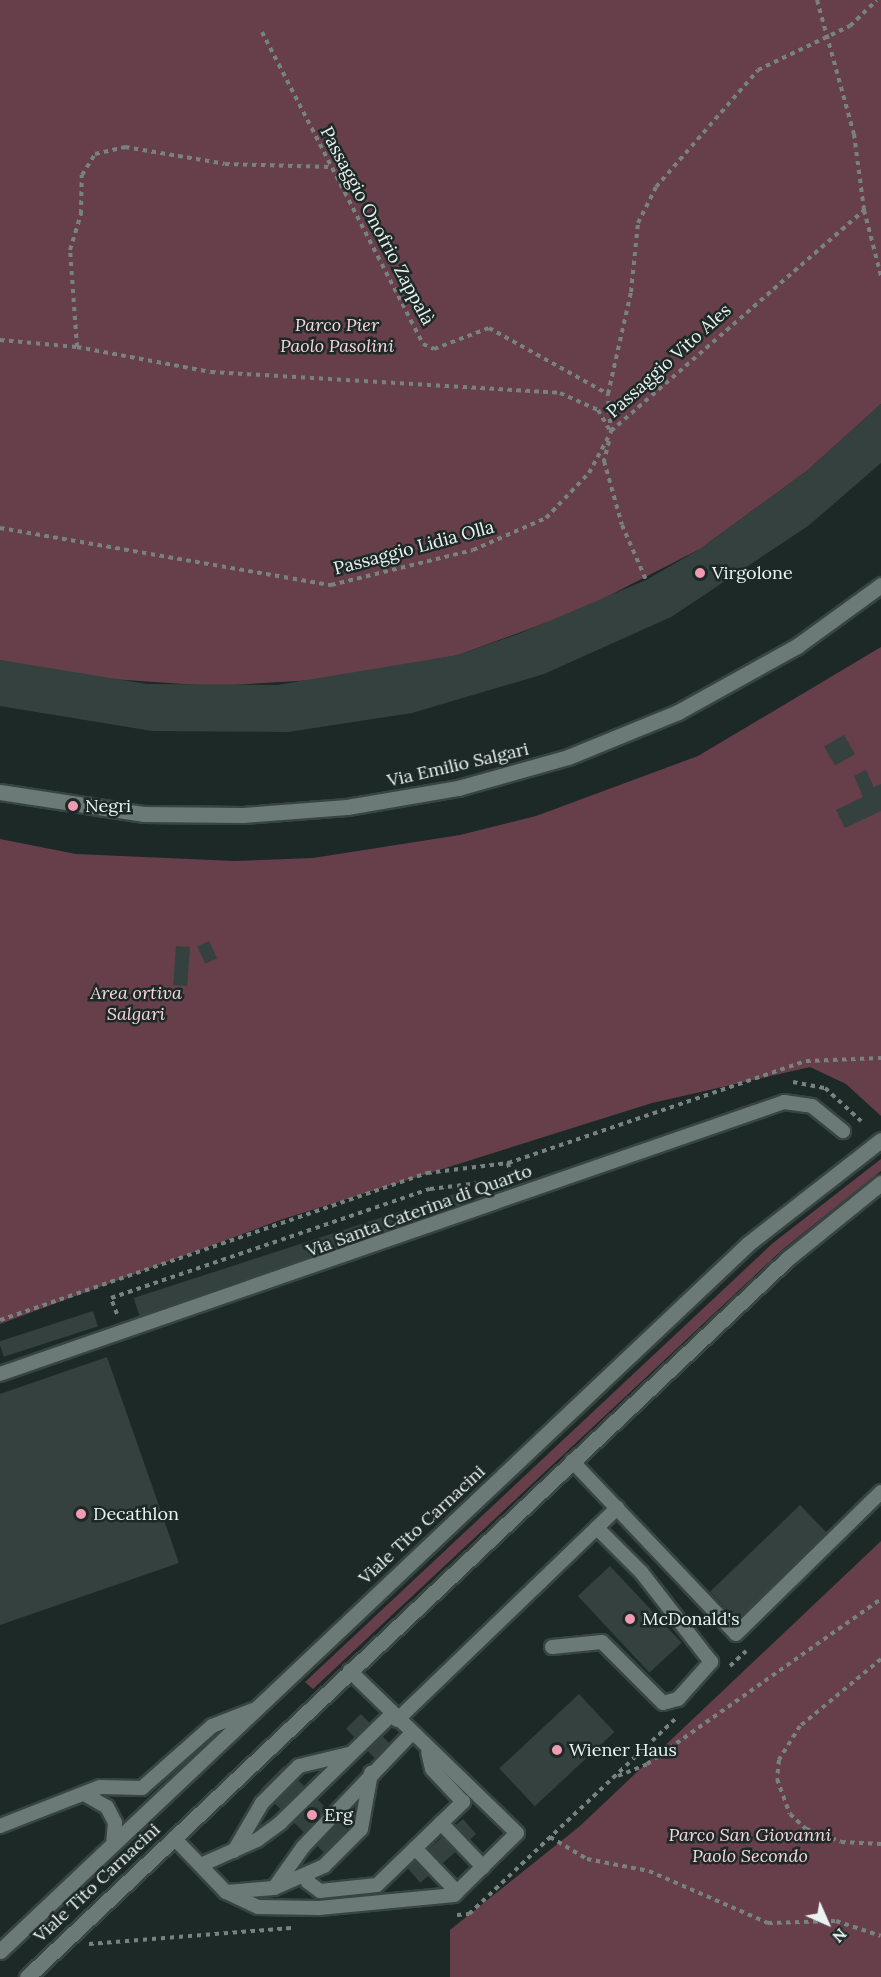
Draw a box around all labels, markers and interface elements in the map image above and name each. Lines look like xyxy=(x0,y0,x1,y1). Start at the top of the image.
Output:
street label: Passaggio Onofrio Zappalà xyxy=(315,123,439,329)
street label: Passaggio Vito Ales xyxy=(602,299,736,423)
park label: Parco Pier Paolo Pasolini xyxy=(280,315,394,358)
street label: Passaggio Lidia Olla xyxy=(331,516,497,580)
place label: Virgolone xyxy=(712,562,793,584)
marker: Virgolone xyxy=(693,566,707,580)
street label: Via Emilio Salgari xyxy=(385,738,531,792)
place label: Negri xyxy=(85,795,131,817)
marker: Negri xyxy=(66,799,80,813)
park label: Area ortiva Salgari xyxy=(90,983,182,1026)
street label: Via Santa Caterina di Quarto xyxy=(303,1160,535,1262)
street label: Viale Tito Carnacini xyxy=(354,1461,490,1589)
place label: Decathlon xyxy=(93,1503,179,1525)
marker: Decathlon xyxy=(74,1507,88,1521)
place label: McDonald's xyxy=(642,1608,740,1630)
marker: McDonald's xyxy=(623,1612,637,1626)
place label: Wiener Haus xyxy=(569,1739,677,1761)
marker: Wiener Haus xyxy=(550,1743,564,1757)
place label: Erg xyxy=(324,1804,353,1826)
marker: Erg xyxy=(305,1808,319,1822)
street label: Viale Tito Carnacini xyxy=(29,1819,165,1947)
park label: Parco San Giovanni Paolo Secondo xyxy=(669,1825,831,1868)
north arrow xyxy=(797,1893,857,1953)
text: N xyxy=(828,1924,851,1947)

